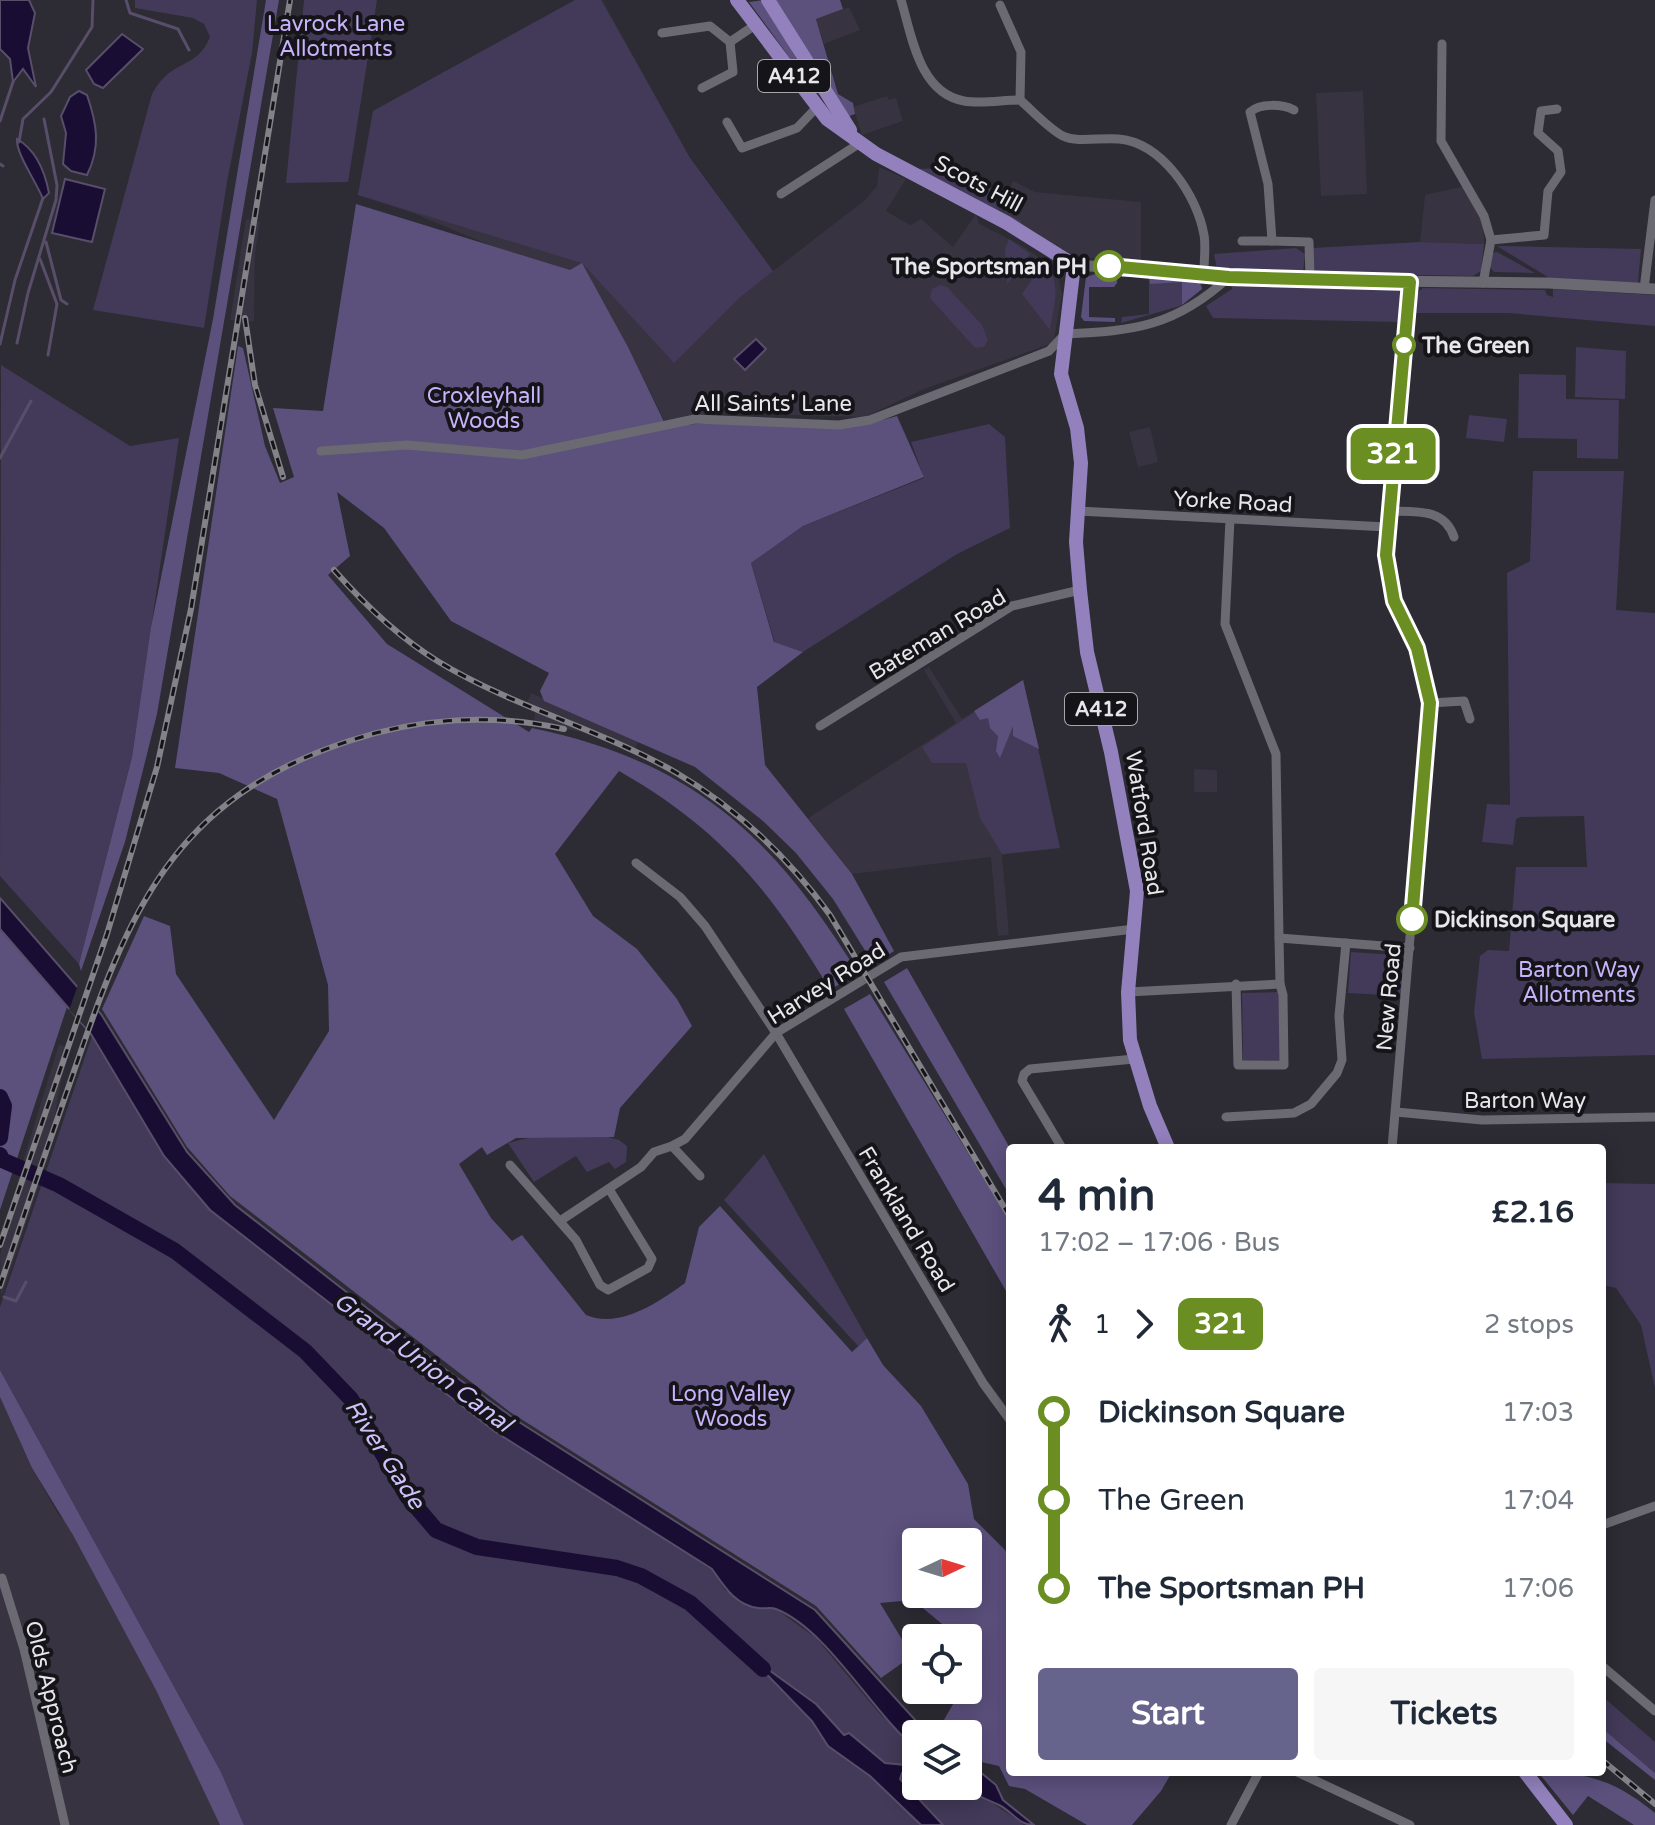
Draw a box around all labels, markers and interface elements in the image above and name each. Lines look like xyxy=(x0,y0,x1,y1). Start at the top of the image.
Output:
park label: Lavrock Lane Allotments xyxy=(267,11,405,62)
road number: A412 xyxy=(758,60,830,92)
street label: Scots Hill xyxy=(930,150,1027,218)
marker: The Sportsman PH xyxy=(1094,251,1124,281)
place label: The Sportsman PH xyxy=(890,254,1087,280)
place label: The Green xyxy=(1421,333,1530,359)
marker: The Green xyxy=(1393,334,1415,356)
park label: Croxleyhall Woods xyxy=(427,383,541,434)
street label: All Saints' Lane xyxy=(694,391,852,417)
line badge: 321 xyxy=(1347,428,1439,480)
text: 321 xyxy=(1367,437,1419,471)
street label: Yorke Road xyxy=(1173,486,1293,518)
street label: Bateman Road xyxy=(864,584,1011,686)
road number: A412 xyxy=(1065,693,1137,725)
street label: Watford Road xyxy=(1120,749,1168,897)
marker: Dickinson Square xyxy=(1397,904,1427,934)
place label: Dickinson Square xyxy=(1434,907,1615,933)
street label: Harvey Road xyxy=(763,937,890,1030)
street label: New Road xyxy=(1371,942,1407,1052)
park label: Barton Way Allotments xyxy=(1518,957,1640,1008)
street label: Barton Way xyxy=(1464,1088,1586,1114)
street label: Frankland Road xyxy=(852,1142,960,1297)
text: 4 min xyxy=(1038,1170,1155,1223)
text: £2.16 xyxy=(1492,1194,1574,1231)
text: 17:02 – 17:06 · Bus xyxy=(1038,1227,1280,1258)
water label: Grand Union Canal xyxy=(328,1286,520,1440)
icon: walk xyxy=(1038,1302,1082,1346)
icon: forward xyxy=(1122,1302,1166,1346)
text: 321 xyxy=(1194,1307,1247,1341)
text: 1 xyxy=(1094,1309,1110,1340)
text: 2 stops xyxy=(1484,1309,1574,1340)
park label: Long Valley Woods xyxy=(671,1381,791,1432)
water label: River Gade xyxy=(338,1394,432,1516)
text: Dickinson Square xyxy=(1098,1394,1345,1431)
text: 17:03 xyxy=(1502,1397,1574,1428)
text: The Green xyxy=(1098,1482,1245,1519)
text: 17:04 xyxy=(1502,1485,1574,1516)
north arrow xyxy=(902,1528,982,1608)
map controls xyxy=(902,1528,982,1800)
text: The Sportsman PH xyxy=(1098,1570,1365,1607)
text: 17:06 xyxy=(1502,1573,1574,1604)
street label: Olds Approach xyxy=(20,1618,83,1776)
button: locate xyxy=(902,1624,982,1704)
button: Start xyxy=(1038,1668,1298,1760)
button: Tickets xyxy=(1314,1668,1574,1760)
button: layers xyxy=(902,1720,982,1800)

